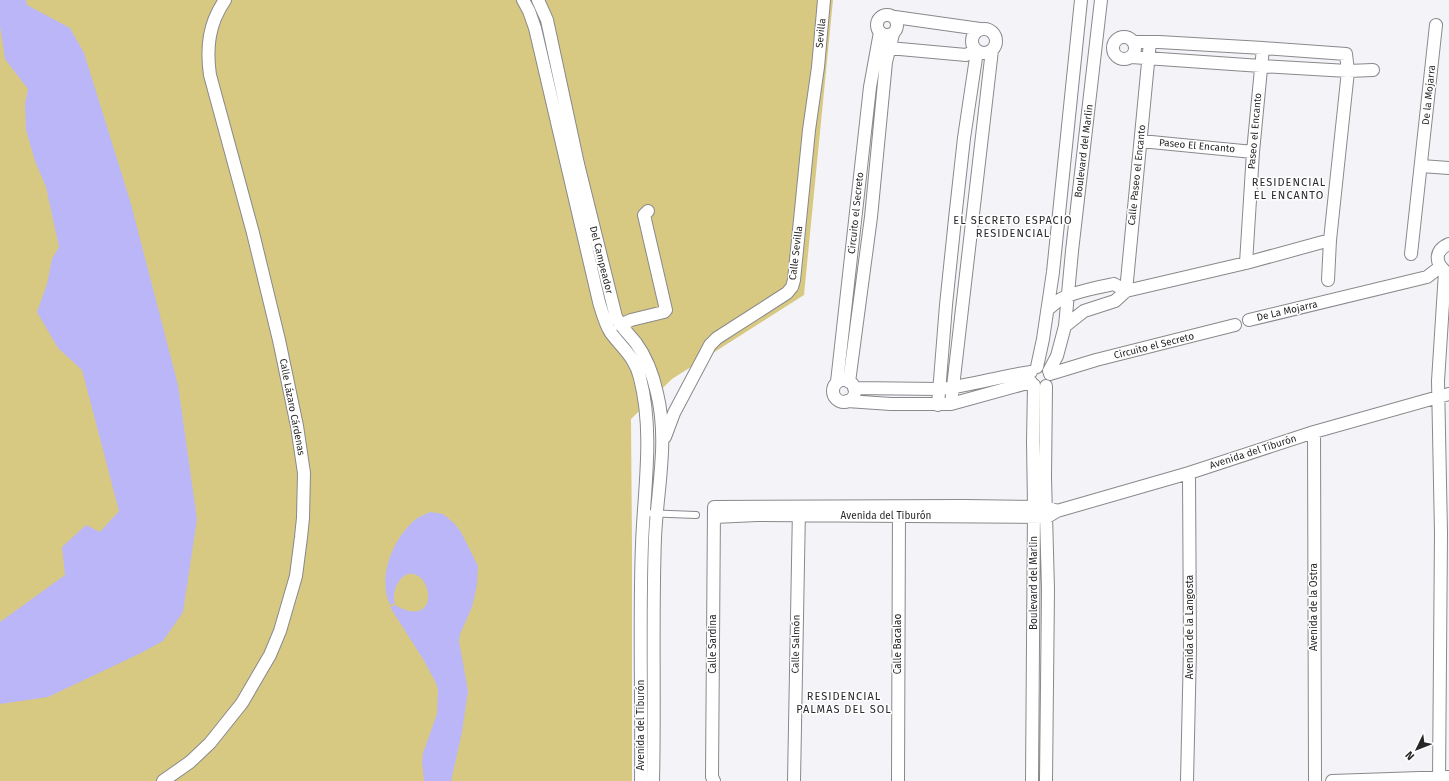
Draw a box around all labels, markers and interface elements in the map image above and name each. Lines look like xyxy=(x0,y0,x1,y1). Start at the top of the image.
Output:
street label: Sevilla xyxy=(813,18,829,48)
street label: De la Mojarra xyxy=(1420,64,1438,126)
street label: Paseo el Encanto xyxy=(1246,92,1264,170)
street label: Boulevard del Marlin xyxy=(1072,104,1096,198)
street label: Calle Paseo el Encanto xyxy=(1126,124,1148,226)
street label: Paseo El Encanto xyxy=(1158,137,1236,155)
street label: Circuito el Secreto xyxy=(846,171,866,255)
district label: RESIDENCIAL EL ENCANTO xyxy=(1252,176,1326,202)
district label: EL SECRETO ESPACIO RESIDENCIAL xyxy=(953,214,1073,240)
street label: Del Campeador xyxy=(587,225,615,295)
street label: Calle Sevilla xyxy=(787,225,805,281)
street label: De La Mojarra xyxy=(1255,298,1319,324)
street label: Circuito el Secreto xyxy=(1113,330,1196,362)
street label: Calle Lázaro Cárdenas xyxy=(277,357,307,457)
street label: Avenida del Tiburón xyxy=(1208,432,1298,472)
street label: Avenida del Tiburón xyxy=(841,510,931,522)
street label: Boulevard del Marlin xyxy=(1028,536,1040,630)
street label: Avenida de la Ostra xyxy=(1308,563,1320,651)
street label: Avenida de la Langosta xyxy=(1184,575,1196,679)
street label: Calle Sardina xyxy=(707,614,719,674)
street label: Calle Bacalao xyxy=(892,614,904,674)
street label: Calle Salmón xyxy=(789,615,803,673)
street label: Avenida del Tiburón xyxy=(635,680,647,770)
district label: RESIDENCIAL PALMAS DEL SOL xyxy=(796,690,892,716)
north arrow xyxy=(1397,729,1437,769)
text: N xyxy=(1403,748,1417,763)

